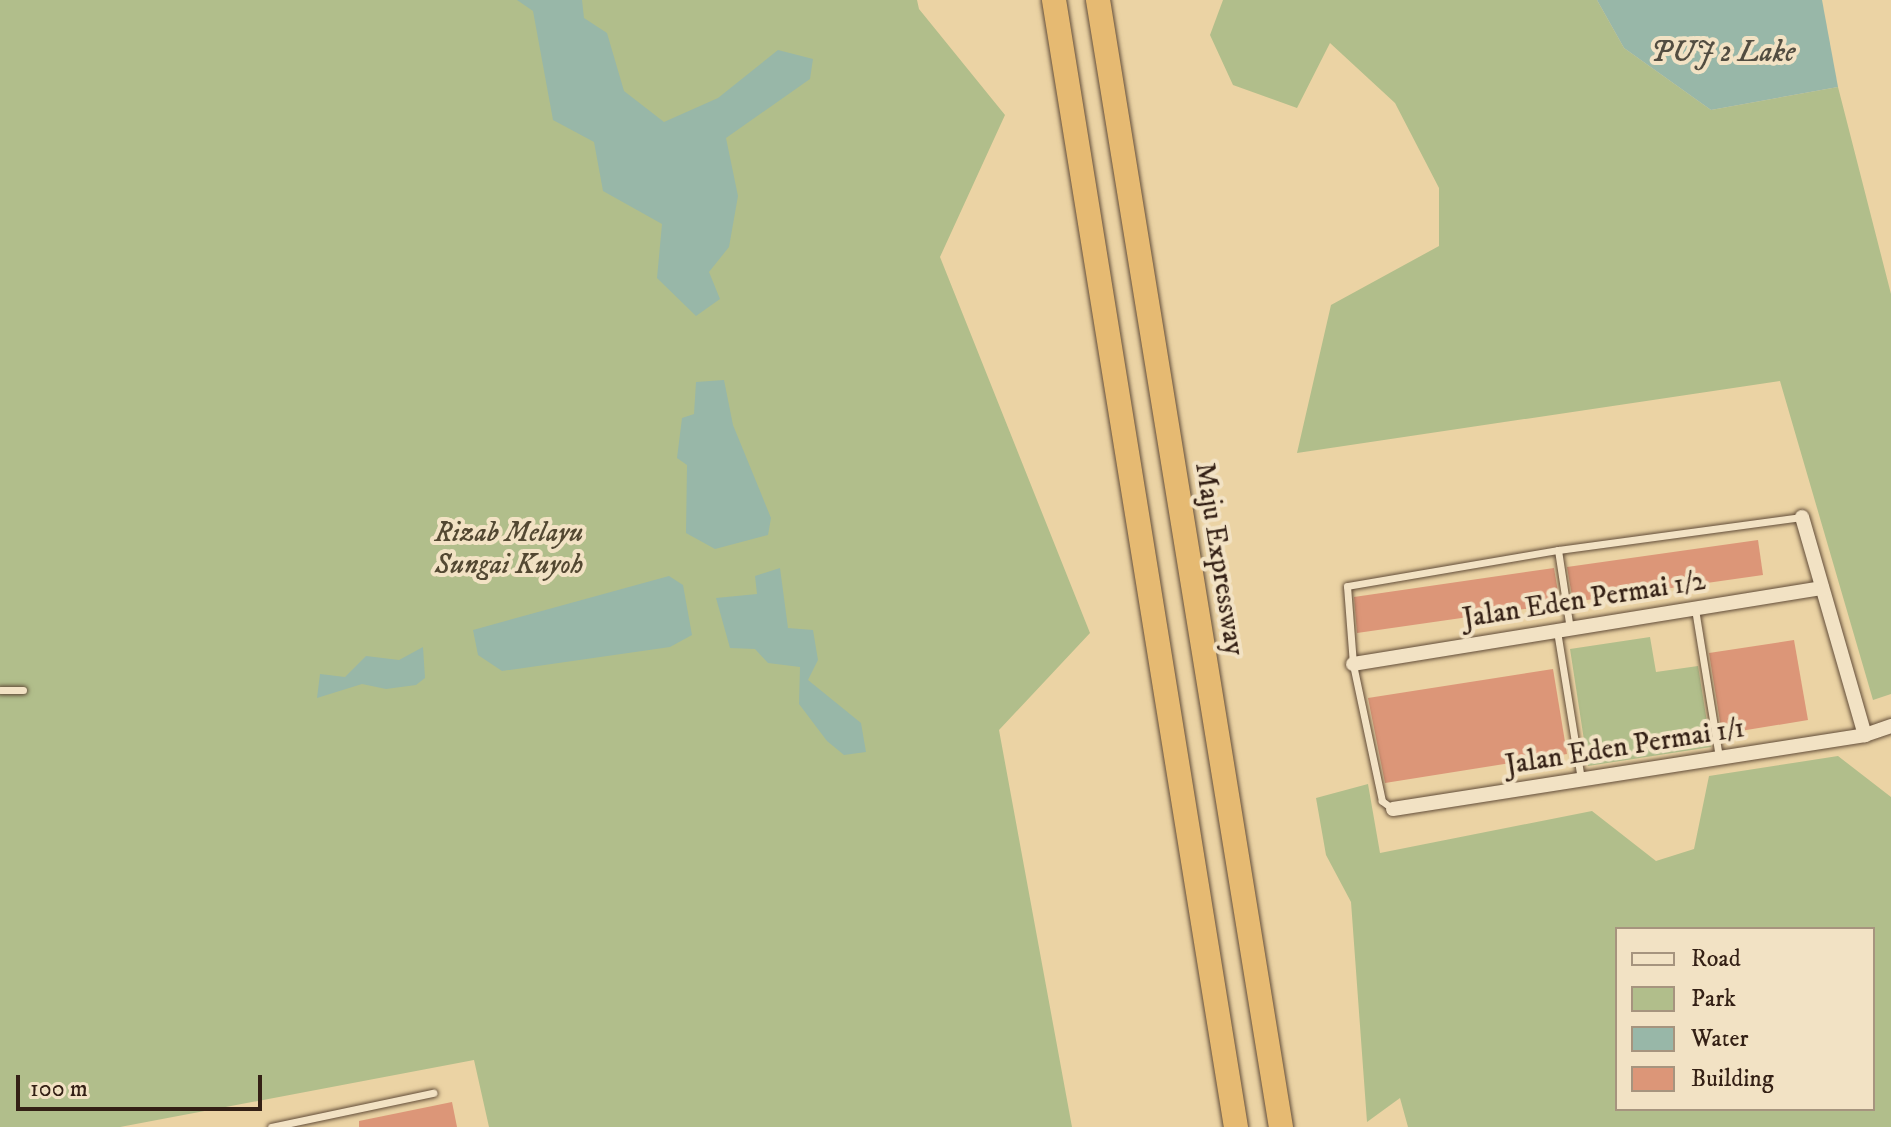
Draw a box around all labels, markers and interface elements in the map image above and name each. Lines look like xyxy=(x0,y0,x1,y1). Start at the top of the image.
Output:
water label: PUJ 2 Lake xyxy=(1651,35,1795,71)
street label: Maju Expressway xyxy=(1187,460,1251,658)
park label: Rizab Melayu Sungai Kuyoh xyxy=(434,516,584,582)
street label: Jalan Eden Permai 1/2 xyxy=(1460,564,1708,636)
street label: Jalan Eden Permai 1/1 xyxy=(1503,712,1747,782)
legend xyxy=(1615,927,1875,1111)
text: Road xyxy=(1691,944,1741,974)
text: Park xyxy=(1691,984,1736,1014)
text: Water xyxy=(1691,1024,1748,1054)
scale bar xyxy=(20,1059,266,1109)
text: Building xyxy=(1691,1064,1774,1094)
text: 100 m xyxy=(30,1074,88,1104)

